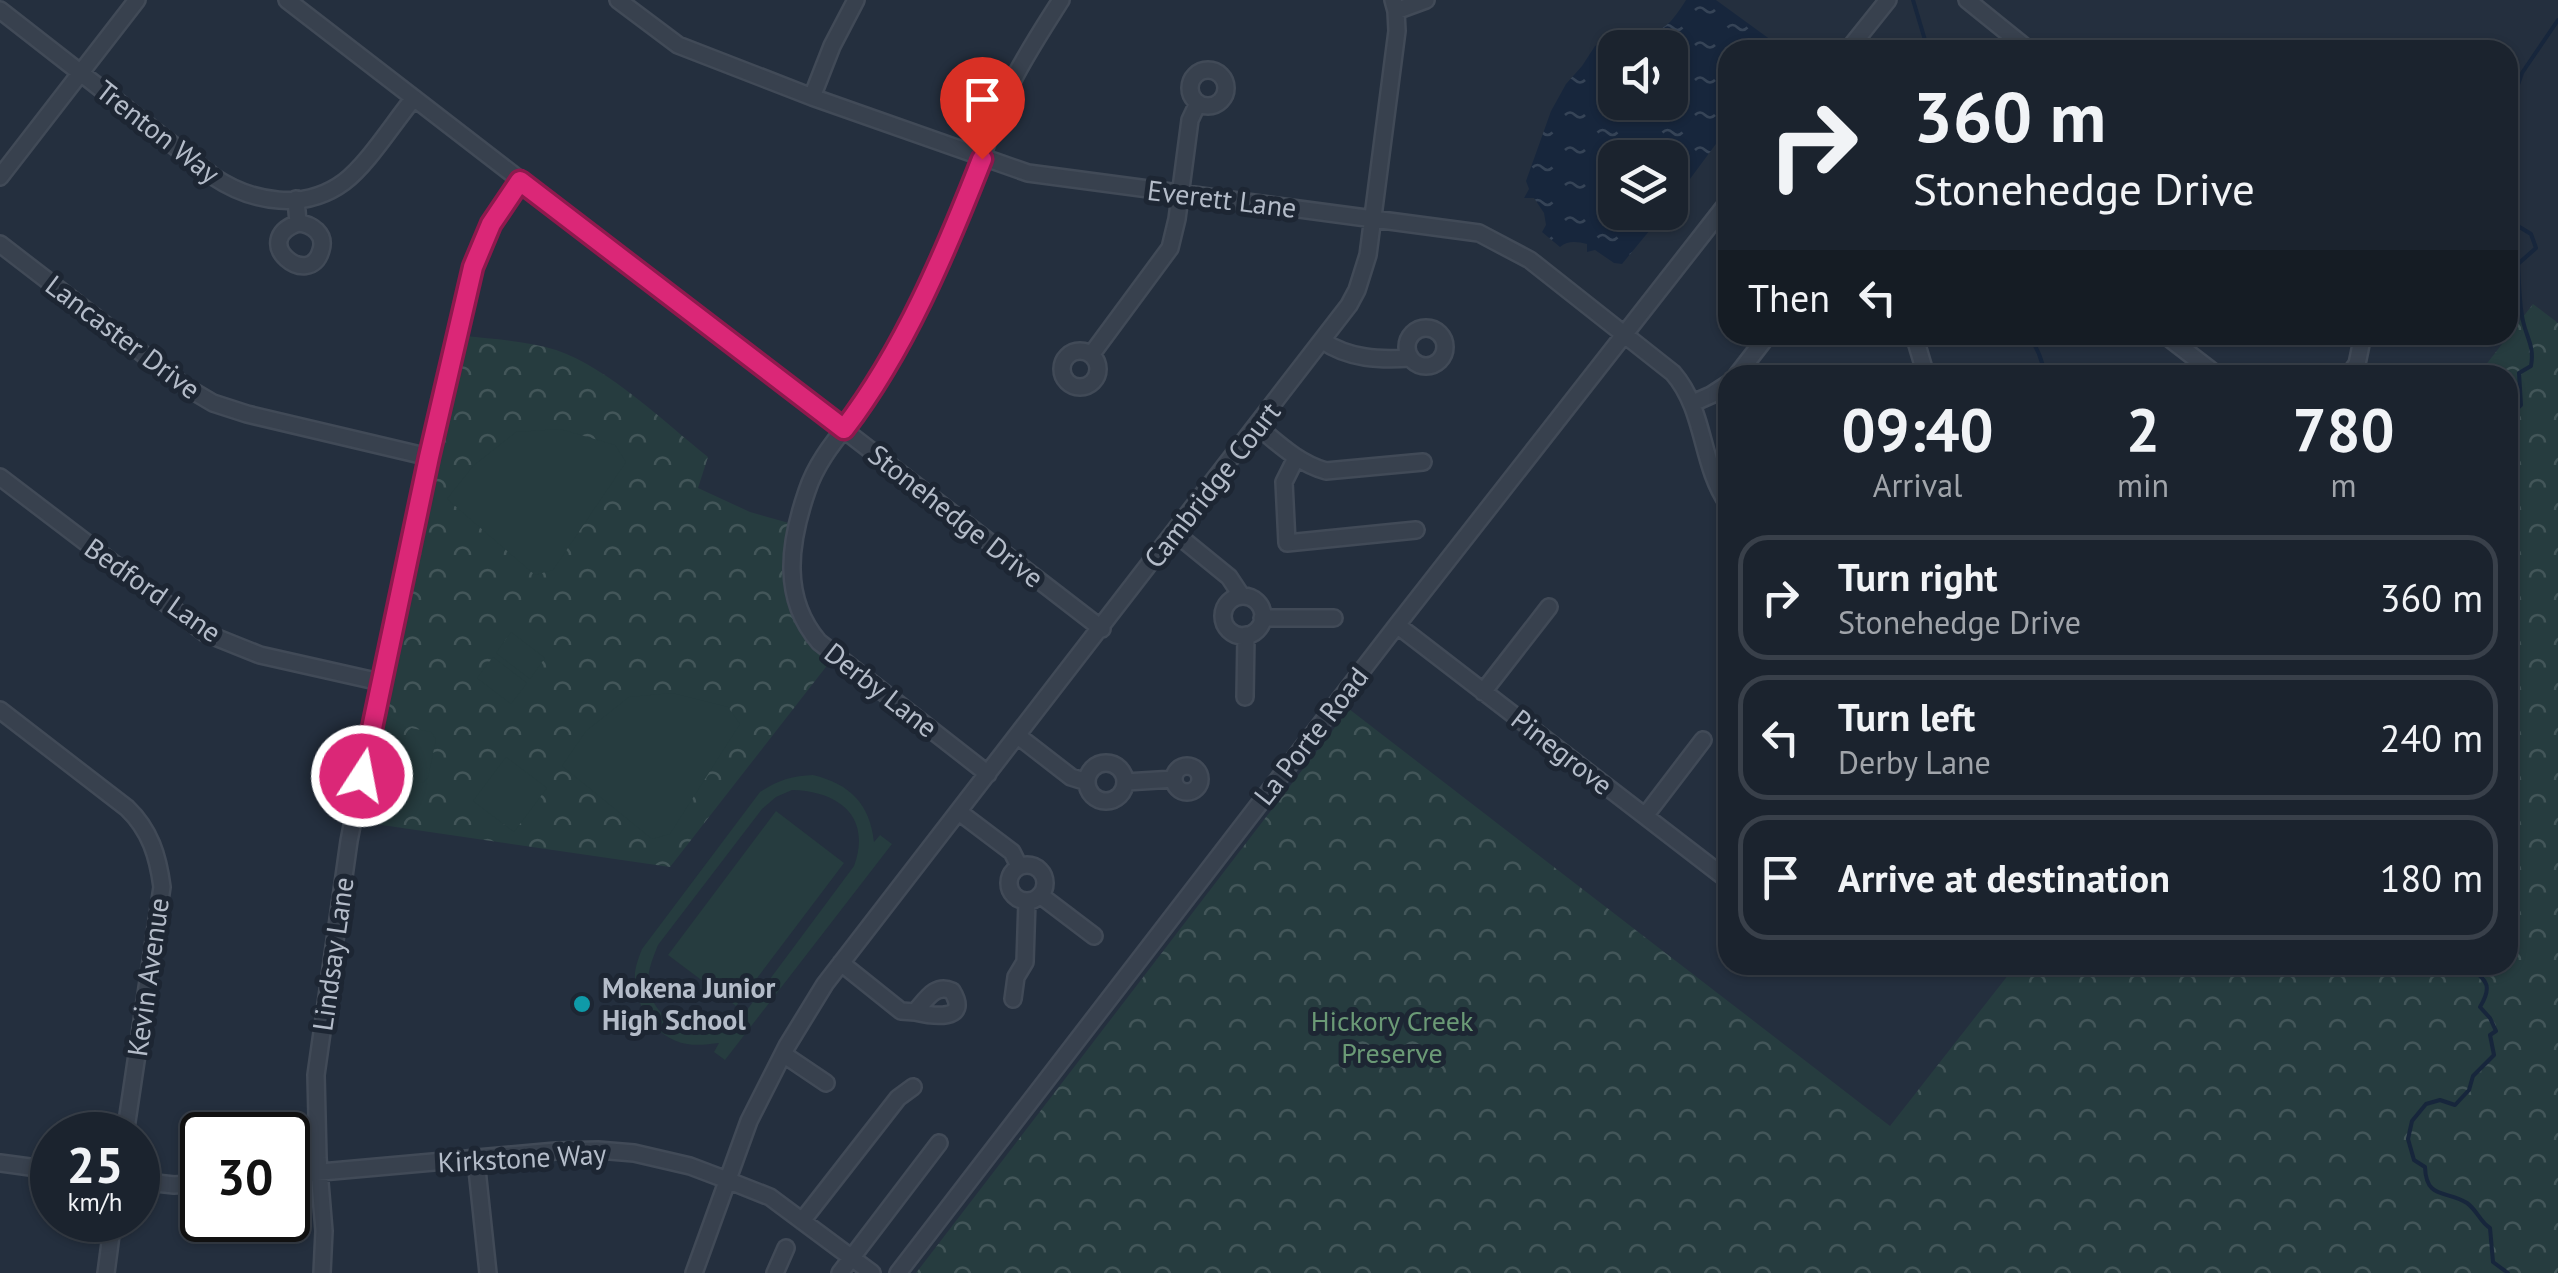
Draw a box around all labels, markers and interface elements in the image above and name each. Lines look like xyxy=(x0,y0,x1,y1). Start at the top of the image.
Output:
map controls xyxy=(1598,30,1688,230)
button: sound xyxy=(1598,30,1688,120)
pin xyxy=(940,57,1025,160)
text: 360 m xyxy=(1913,71,2106,161)
street label: Trenton Way xyxy=(89,72,228,191)
icon: arrive xyxy=(955,72,1010,127)
icon: right xyxy=(1748,80,1878,210)
button: layers xyxy=(1598,140,1688,230)
text: Stonehedge Drive xyxy=(1913,159,2255,217)
street label: Everett Lane xyxy=(1145,171,1299,226)
street label: Lancaster Drive xyxy=(38,266,208,407)
icon: left xyxy=(1850,270,1905,325)
text: Then xyxy=(1748,273,1830,322)
text: 09:40 xyxy=(1841,390,1994,468)
text: 2 xyxy=(2126,390,2160,468)
text: 780 xyxy=(2293,390,2395,468)
street label: Cambridge Court xyxy=(1135,394,1288,575)
street label: Stonehedge Drive xyxy=(861,436,1052,596)
text: Arrival xyxy=(1873,464,1962,506)
text: min xyxy=(2117,464,2169,506)
text: m xyxy=(2331,464,2357,506)
street label: Bedford Lane xyxy=(78,529,229,650)
text: Turn right xyxy=(1838,552,1998,601)
icon: right xyxy=(1753,570,1808,625)
text: 360 m xyxy=(2380,573,2483,622)
text: Stonehedge Drive xyxy=(1838,601,2081,643)
street label: Derby Lane xyxy=(817,634,945,745)
street label: La Porte Road xyxy=(1245,659,1376,812)
text: Turn left xyxy=(1838,692,1975,741)
street label: Pinegrove xyxy=(1504,700,1621,803)
icon: left xyxy=(1753,710,1808,765)
text: 240 m xyxy=(2380,713,2483,762)
position arrow xyxy=(310,724,414,828)
text: Derby Lane xyxy=(1838,741,1991,783)
icon: arrive xyxy=(1753,850,1808,905)
text: Arrive at destination xyxy=(1838,853,2170,902)
text: 180 m xyxy=(2380,853,2483,902)
street label: Lindsay Lane xyxy=(303,875,362,1033)
street label: Kevin Avenue xyxy=(118,895,177,1059)
place label: Mokena Junior High School xyxy=(602,969,776,1038)
marker: Mokena Junior High School xyxy=(571,993,593,1015)
park label: Hickory Creek Preserve xyxy=(1311,1002,1474,1071)
speed limit sign: 30 xyxy=(180,1112,310,1242)
text: 25 xyxy=(67,1132,123,1197)
street label: Kirkstone Way xyxy=(437,1135,607,1180)
text: km/h xyxy=(68,1186,122,1218)

